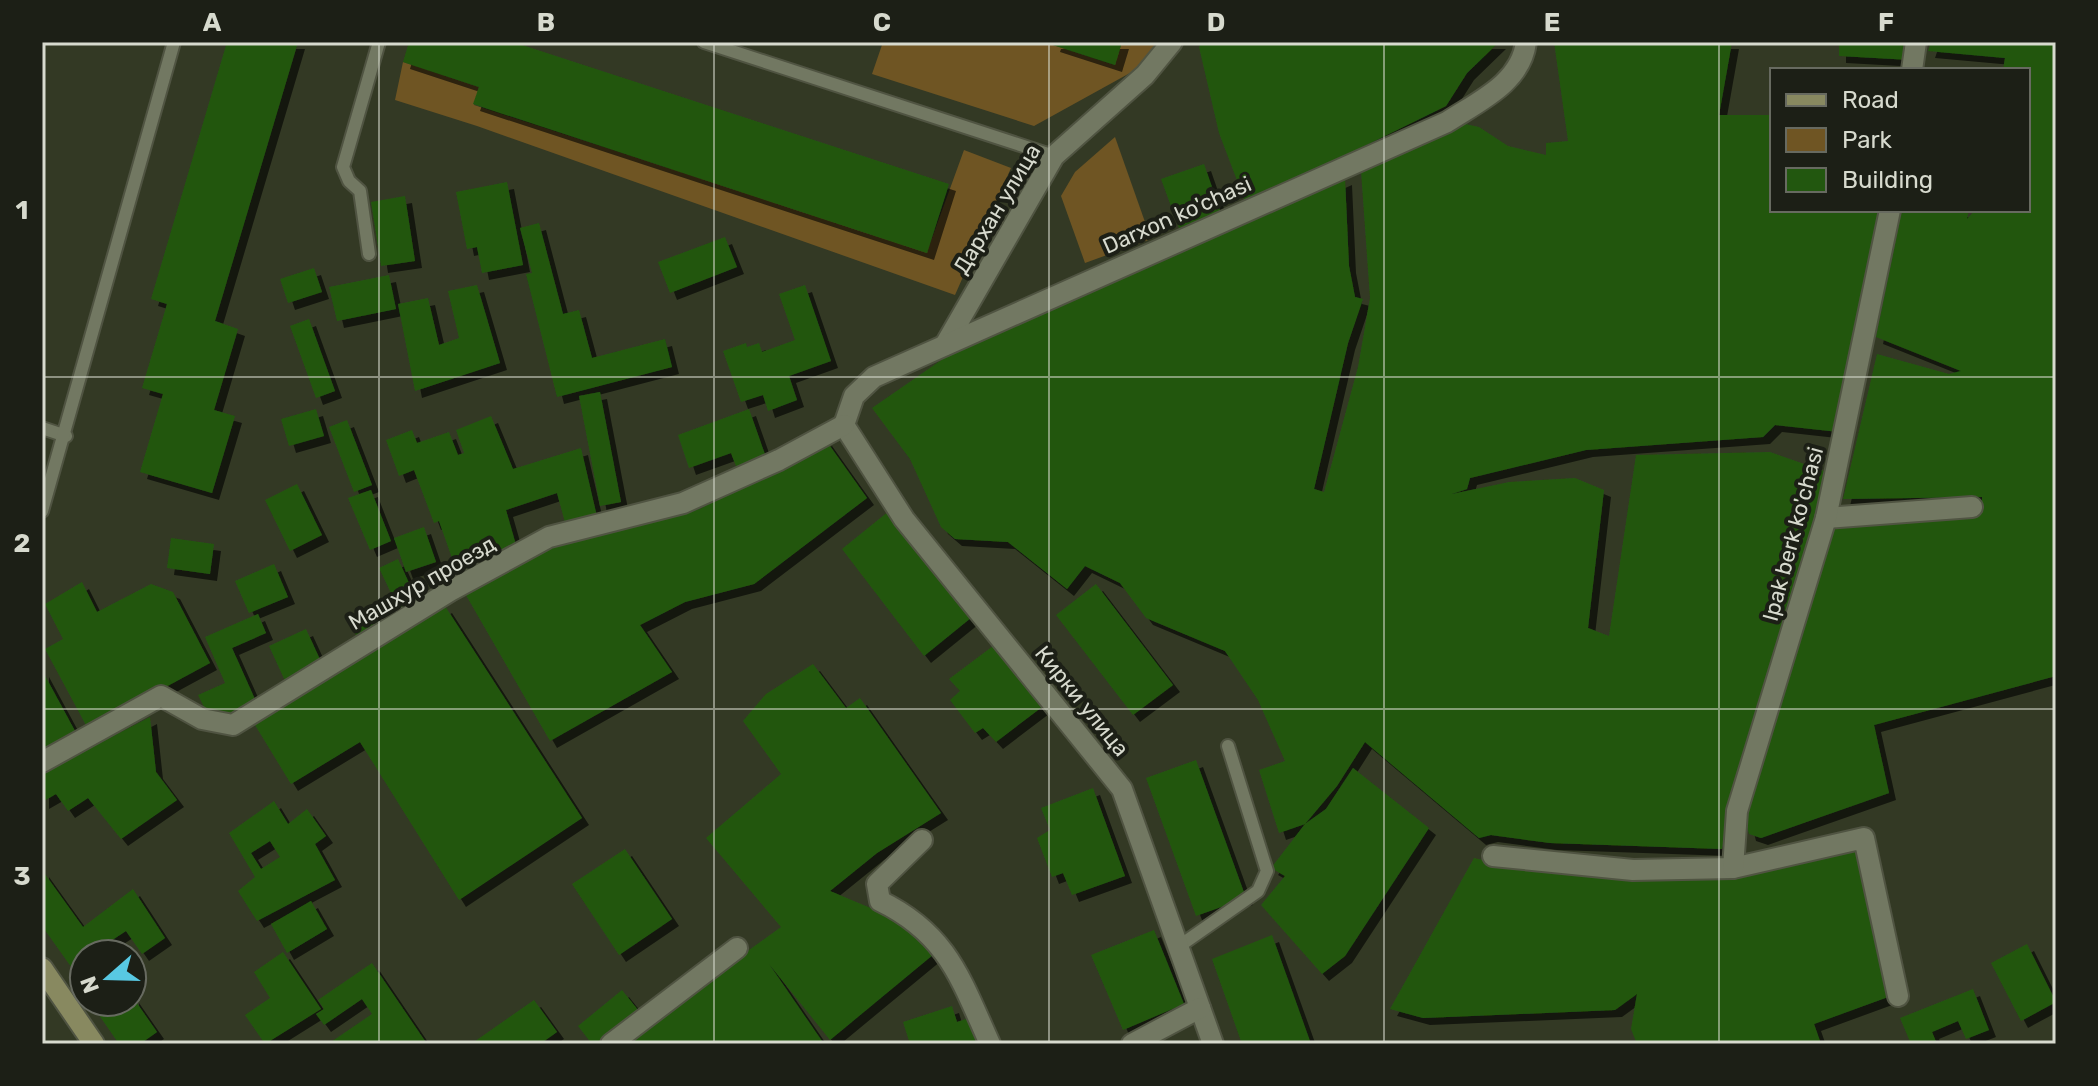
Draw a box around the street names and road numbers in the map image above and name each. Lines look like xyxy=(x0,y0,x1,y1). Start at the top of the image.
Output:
street label: Дархан улица xyxy=(948,139,1046,279)
street label: Darxon ko'chasi xyxy=(1099,170,1255,260)
street label: Ipak berk ko'chasi xyxy=(1757,444,1829,624)
street label: Машхур проезд xyxy=(344,530,500,636)
street label: Кирки улица xyxy=(1029,640,1135,762)

